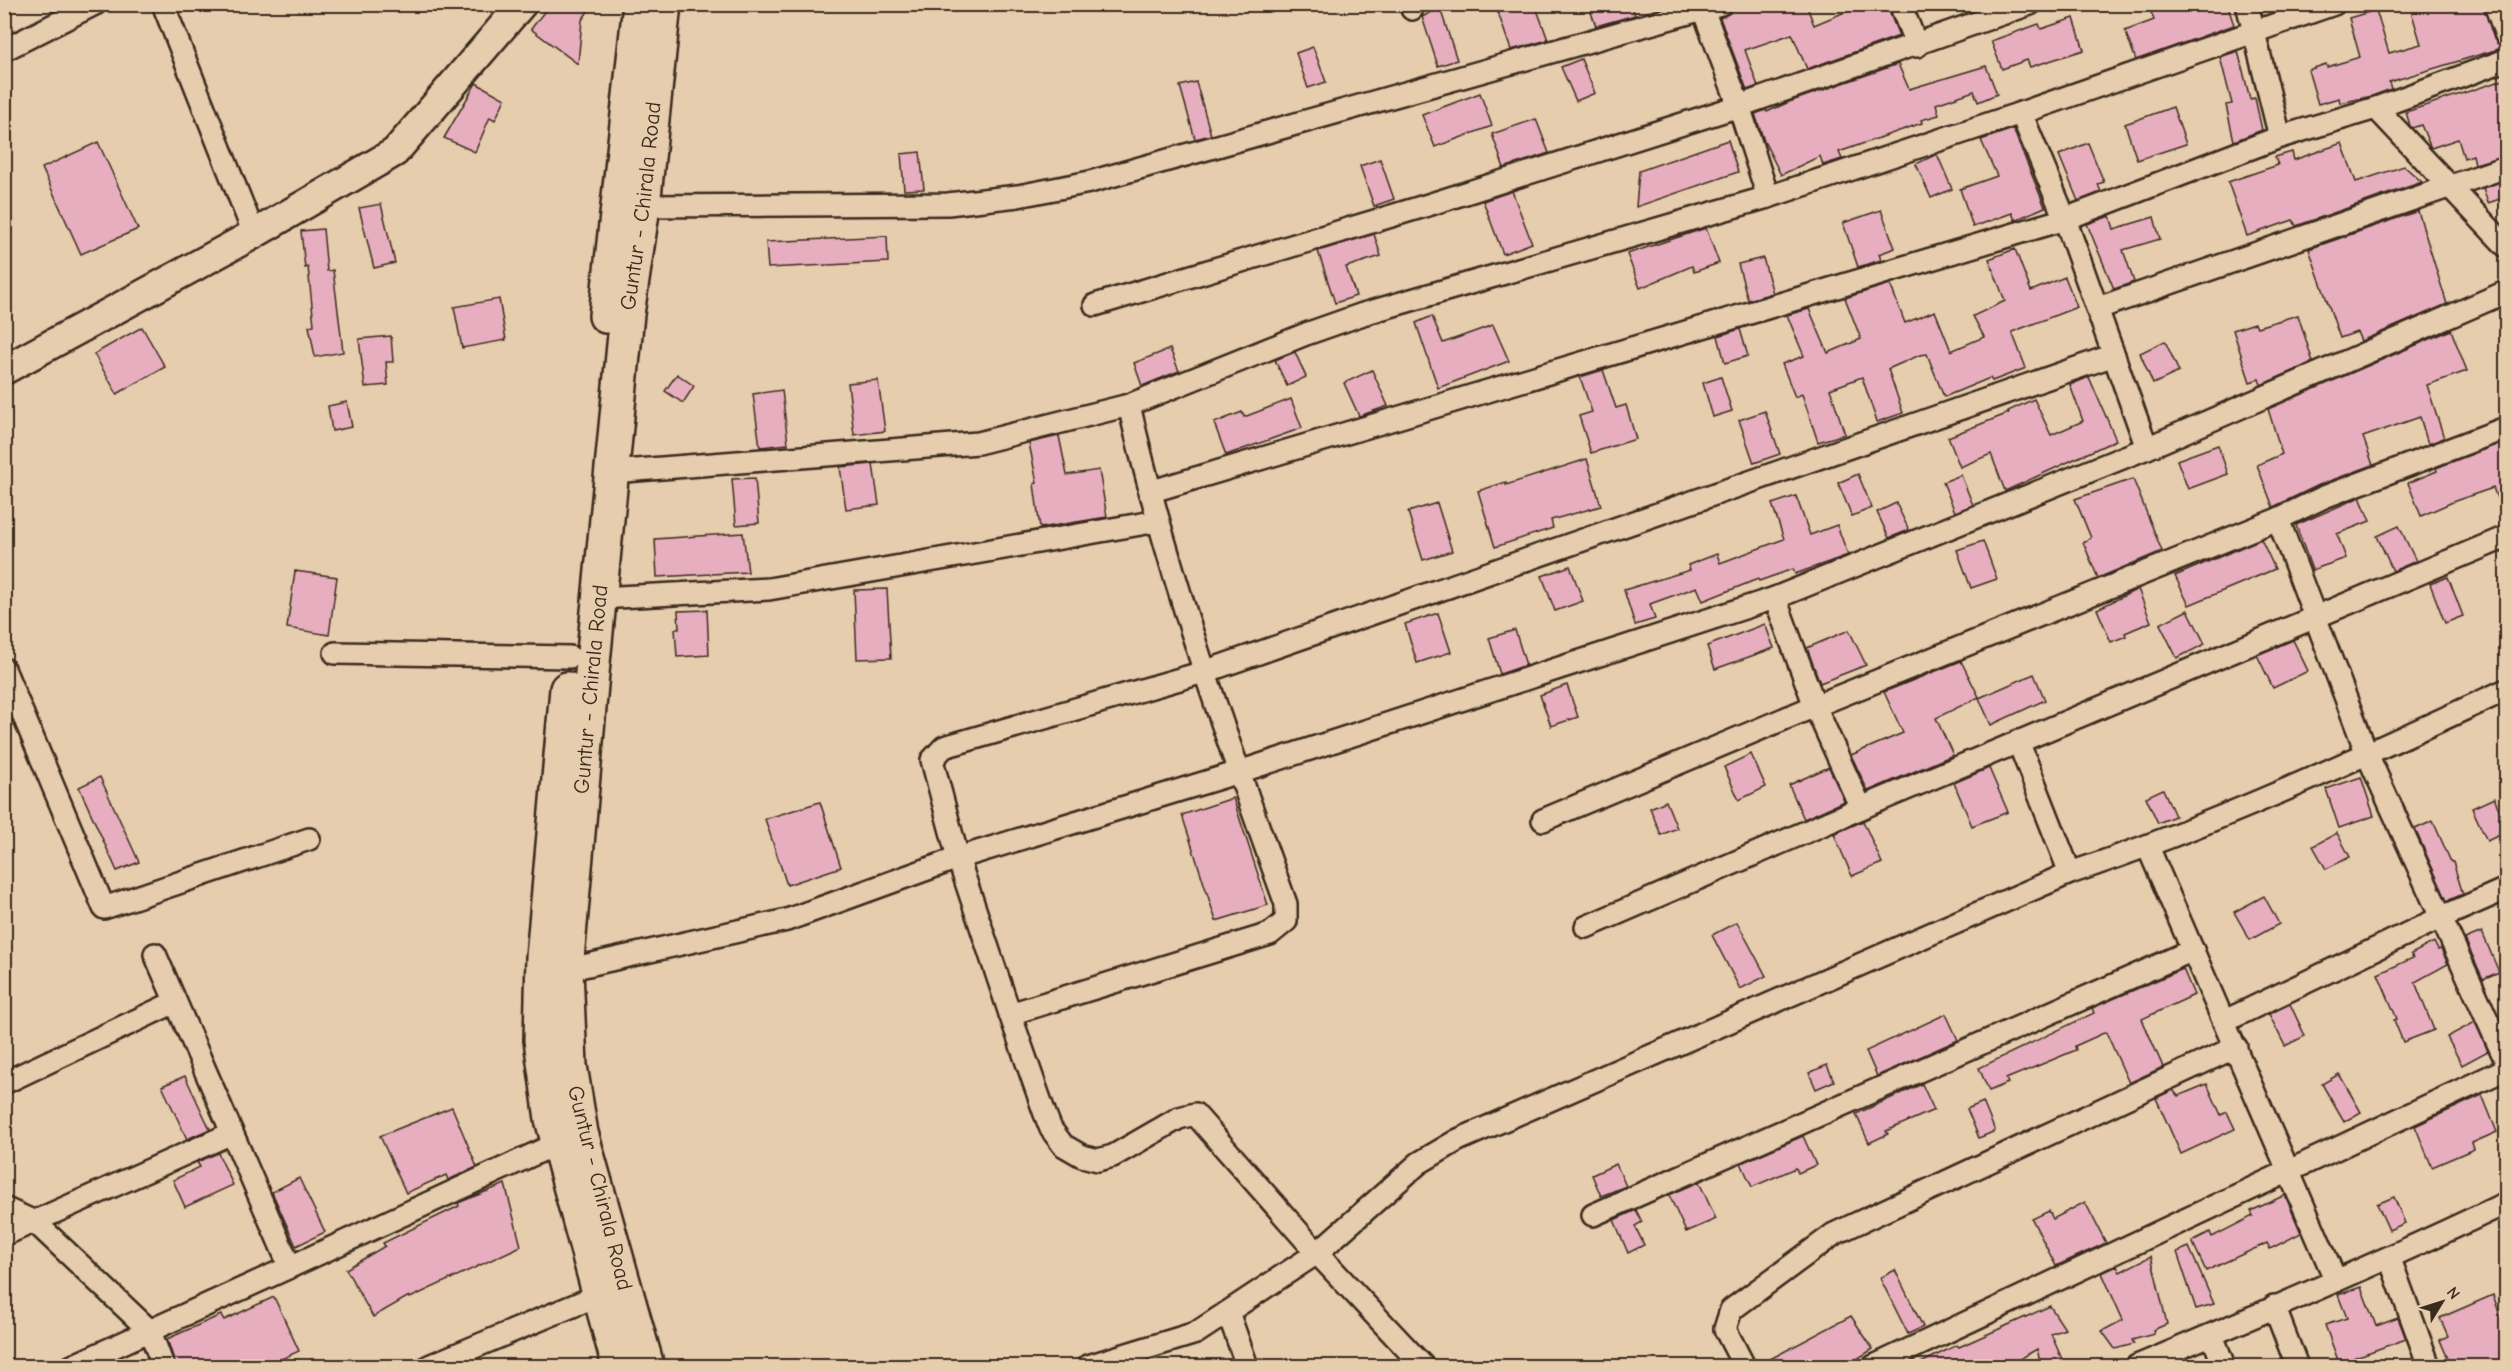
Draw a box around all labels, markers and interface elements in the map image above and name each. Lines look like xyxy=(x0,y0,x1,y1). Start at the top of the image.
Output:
street label: Guntur - Chirala Road xyxy=(615,100,667,312)
street label: Guntur - Chirala Road xyxy=(568,583,614,795)
street label: Guntur - Chirala Road xyxy=(562,1083,638,1293)
north arrow xyxy=(2412,1272,2472,1332)
text: N xyxy=(2443,1284,2463,1303)

